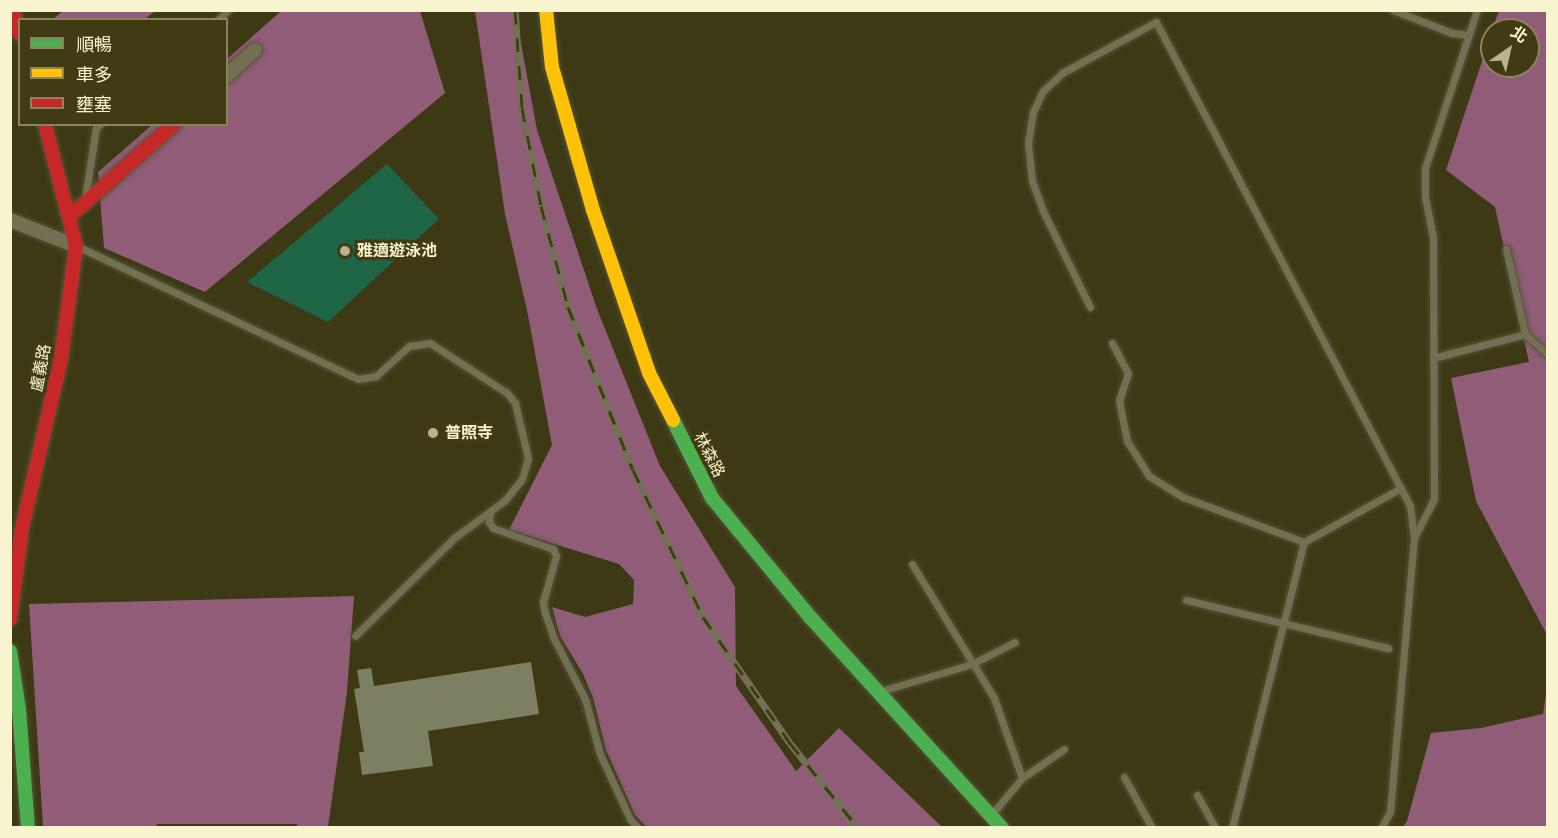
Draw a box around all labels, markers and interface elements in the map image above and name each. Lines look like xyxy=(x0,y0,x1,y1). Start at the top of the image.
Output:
legend xyxy=(18,18,228,126)
north arrow xyxy=(1480,18,1540,78)
text: 北 xyxy=(1507,21,1532,47)
text: 順暢 xyxy=(76,33,112,57)
text: 車多 xyxy=(76,63,112,87)
text: 壅塞 xyxy=(76,93,112,117)
place label: 雅適遊泳池 xyxy=(357,241,437,261)
marker: 雅適遊泳池 xyxy=(338,244,352,258)
street label: 盧義路 xyxy=(27,343,55,393)
place label: 普照寺 xyxy=(445,423,493,443)
marker: 普照寺 xyxy=(426,426,440,440)
street label: 林森路 xyxy=(690,429,728,481)

